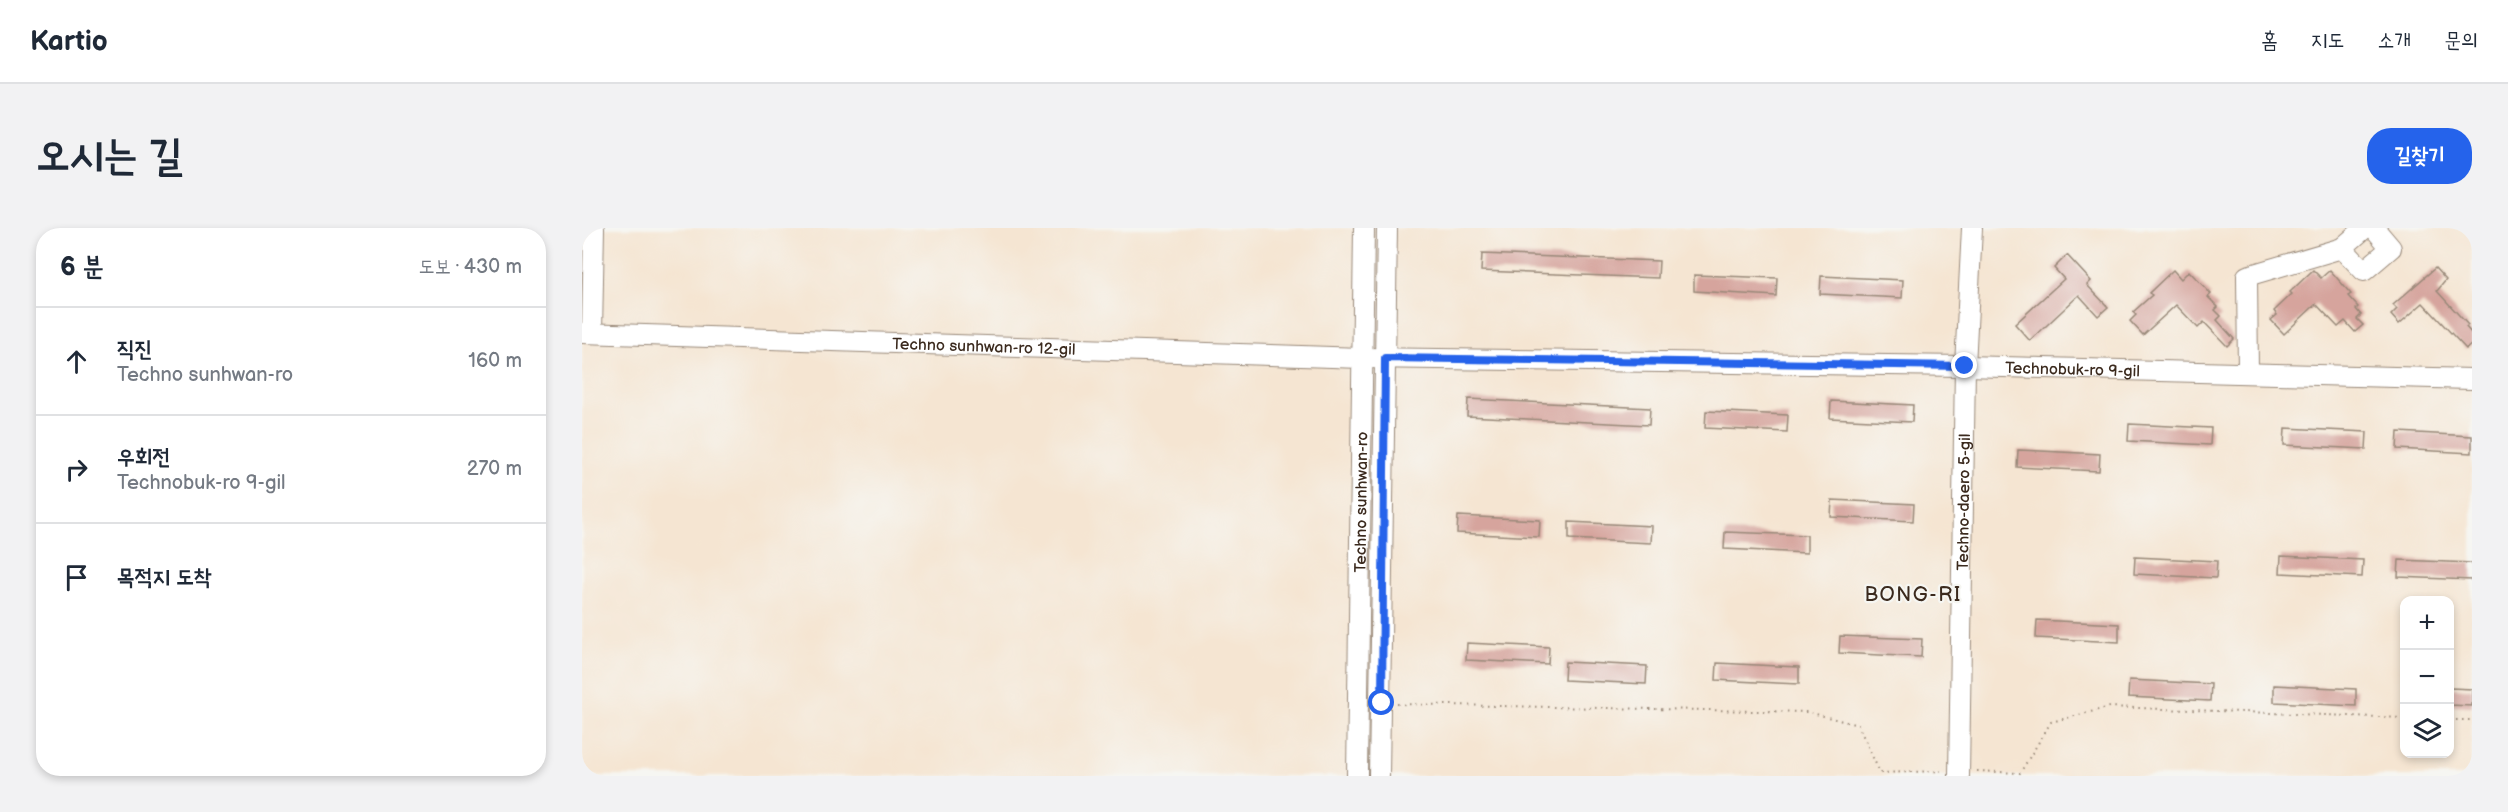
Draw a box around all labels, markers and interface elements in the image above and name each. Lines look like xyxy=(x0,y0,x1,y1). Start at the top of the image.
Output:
text: Kartio xyxy=(30,25,108,58)
text: 홈 xyxy=(2261,28,2278,53)
text: 지도 xyxy=(2311,28,2344,53)
text: 소개 xyxy=(2377,28,2411,53)
text: 문의 xyxy=(2444,28,2478,53)
button: 길찾기 xyxy=(2367,128,2472,184)
text: 오시는 길 xyxy=(36,131,183,182)
text: 6 분 xyxy=(60,252,104,283)
text: 도보 · 430 m xyxy=(419,255,522,279)
street label: Techno sunhwan-ro 12-gil xyxy=(892,335,1076,360)
text: 직진 xyxy=(117,336,152,363)
icon: ahead xyxy=(60,345,93,378)
text: 160 m xyxy=(468,349,522,373)
route end xyxy=(1951,352,1977,378)
street label: Technobuk-ro 9-gil xyxy=(2005,359,2140,381)
text: Techno sunhwan-ro xyxy=(117,363,293,387)
street label: Techno sunhwan-ro xyxy=(1352,431,1372,573)
street label: Techno-daero 5-gil xyxy=(1954,433,1975,571)
text: 우회전 xyxy=(117,444,170,471)
icon: right xyxy=(60,453,93,486)
text: 270 m xyxy=(467,457,522,481)
text: Technobuk-ro 9-gil xyxy=(117,471,286,495)
icon: arrive xyxy=(60,561,93,594)
text: 목적지 도착 xyxy=(117,564,211,591)
district label: BONG-RI xyxy=(1864,583,1962,607)
map controls xyxy=(2400,596,2454,758)
button: + xyxy=(2400,596,2454,650)
button: − xyxy=(2400,650,2454,704)
route start xyxy=(1368,689,1394,715)
button: layers xyxy=(2400,704,2454,758)

